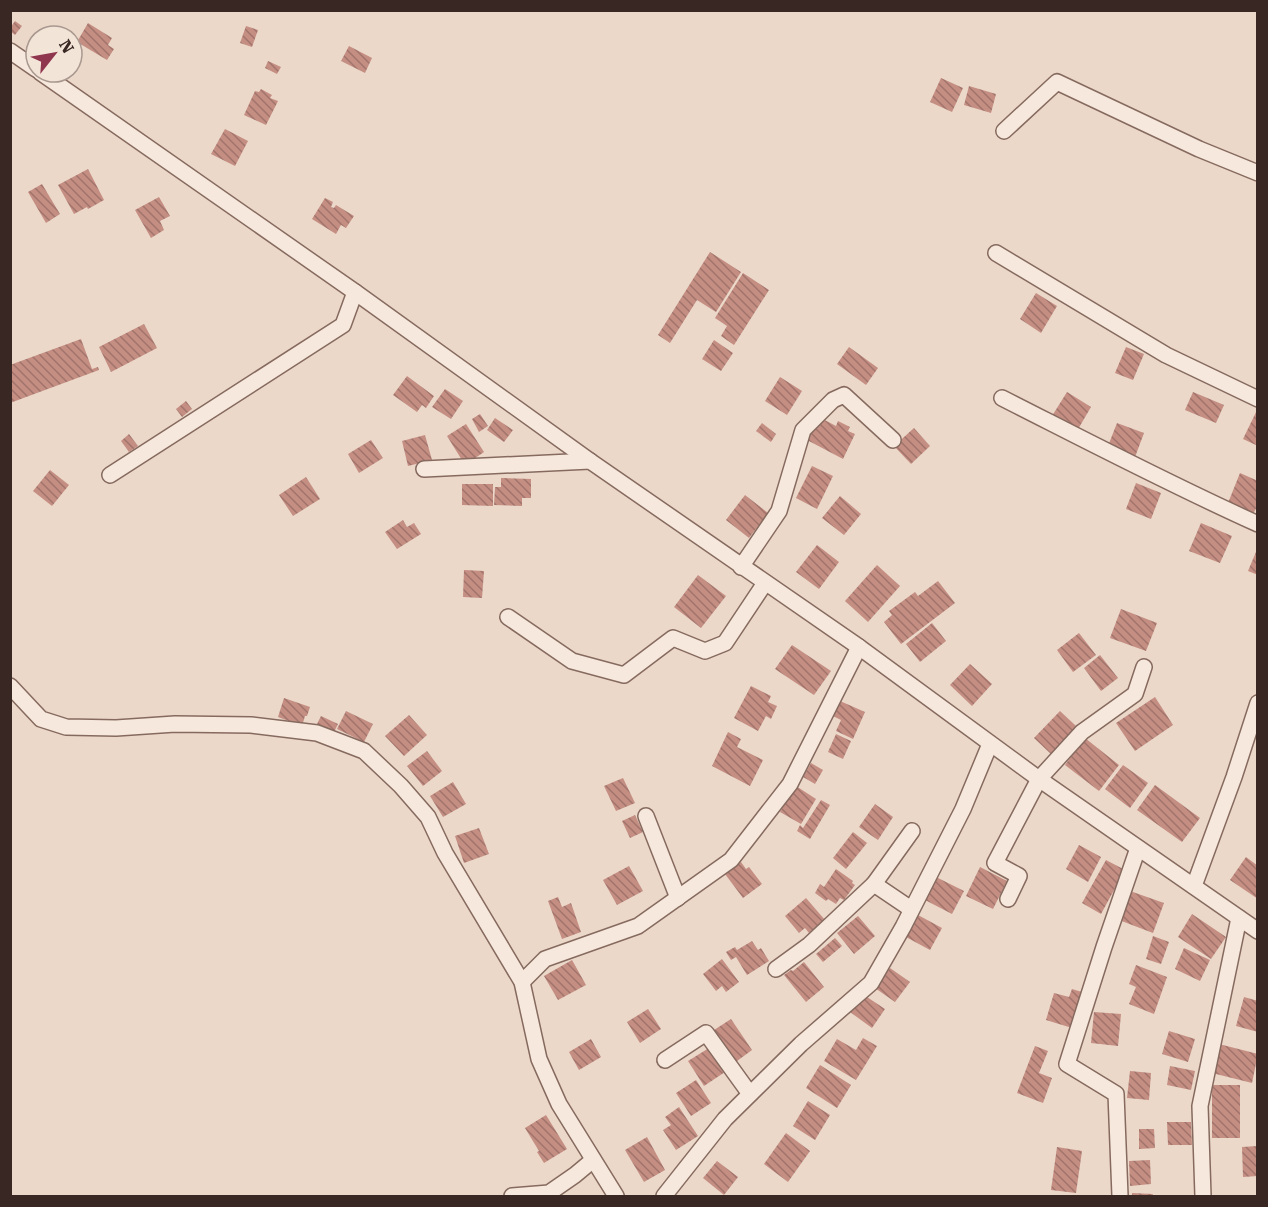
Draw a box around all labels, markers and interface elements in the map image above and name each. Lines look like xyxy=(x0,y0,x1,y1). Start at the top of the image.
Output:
north arrow xyxy=(24,24,84,84)
text: N xyxy=(55,36,78,57)

